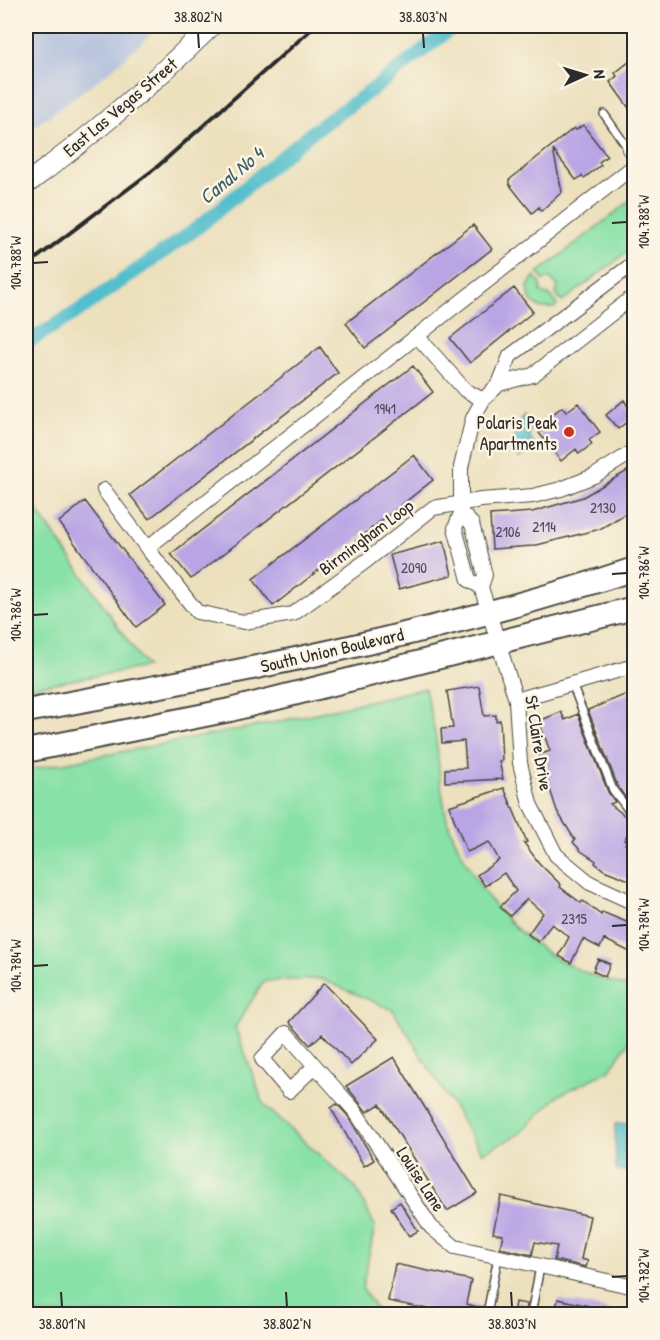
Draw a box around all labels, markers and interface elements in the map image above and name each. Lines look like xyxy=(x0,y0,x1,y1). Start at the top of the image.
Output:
text: 38.802°N xyxy=(174,6,222,27)
text: 38.803°N xyxy=(399,6,447,27)
north arrow xyxy=(555,45,615,105)
street label: East Las Vegas Street xyxy=(57,51,183,162)
text: N xyxy=(589,69,611,79)
water label: Canal No 4 xyxy=(193,138,271,210)
text: 104.788°W xyxy=(633,194,654,249)
text: 104.788°W xyxy=(5,235,26,290)
house number: 1941 xyxy=(374,398,396,419)
place label: Polaris Peak Apartments xyxy=(477,410,558,456)
marker: Polaris Peak Apartments xyxy=(562,425,576,439)
street label: Birmingham Loop xyxy=(314,493,419,581)
house number: 2130 xyxy=(590,497,616,518)
house number: 2114 xyxy=(532,516,556,537)
house number: 2106 xyxy=(495,521,521,542)
text: 104.786°W xyxy=(633,545,654,600)
house number: 2090 xyxy=(401,557,427,578)
text: 104.786°W xyxy=(5,587,26,642)
street label: South Union Boulevard xyxy=(258,621,406,679)
street label: St Claire Drive xyxy=(519,693,559,793)
text: 104.784°W xyxy=(633,898,654,952)
house number: 2315 xyxy=(561,908,587,929)
text: 104.784°W xyxy=(5,939,26,993)
street label: Louise Lane xyxy=(391,1142,451,1216)
text: 104.782°W xyxy=(633,1248,654,1303)
text: 38.801°N xyxy=(39,1313,85,1334)
text: 38.802°N xyxy=(263,1313,311,1334)
text: 38.803°N xyxy=(488,1313,536,1334)

